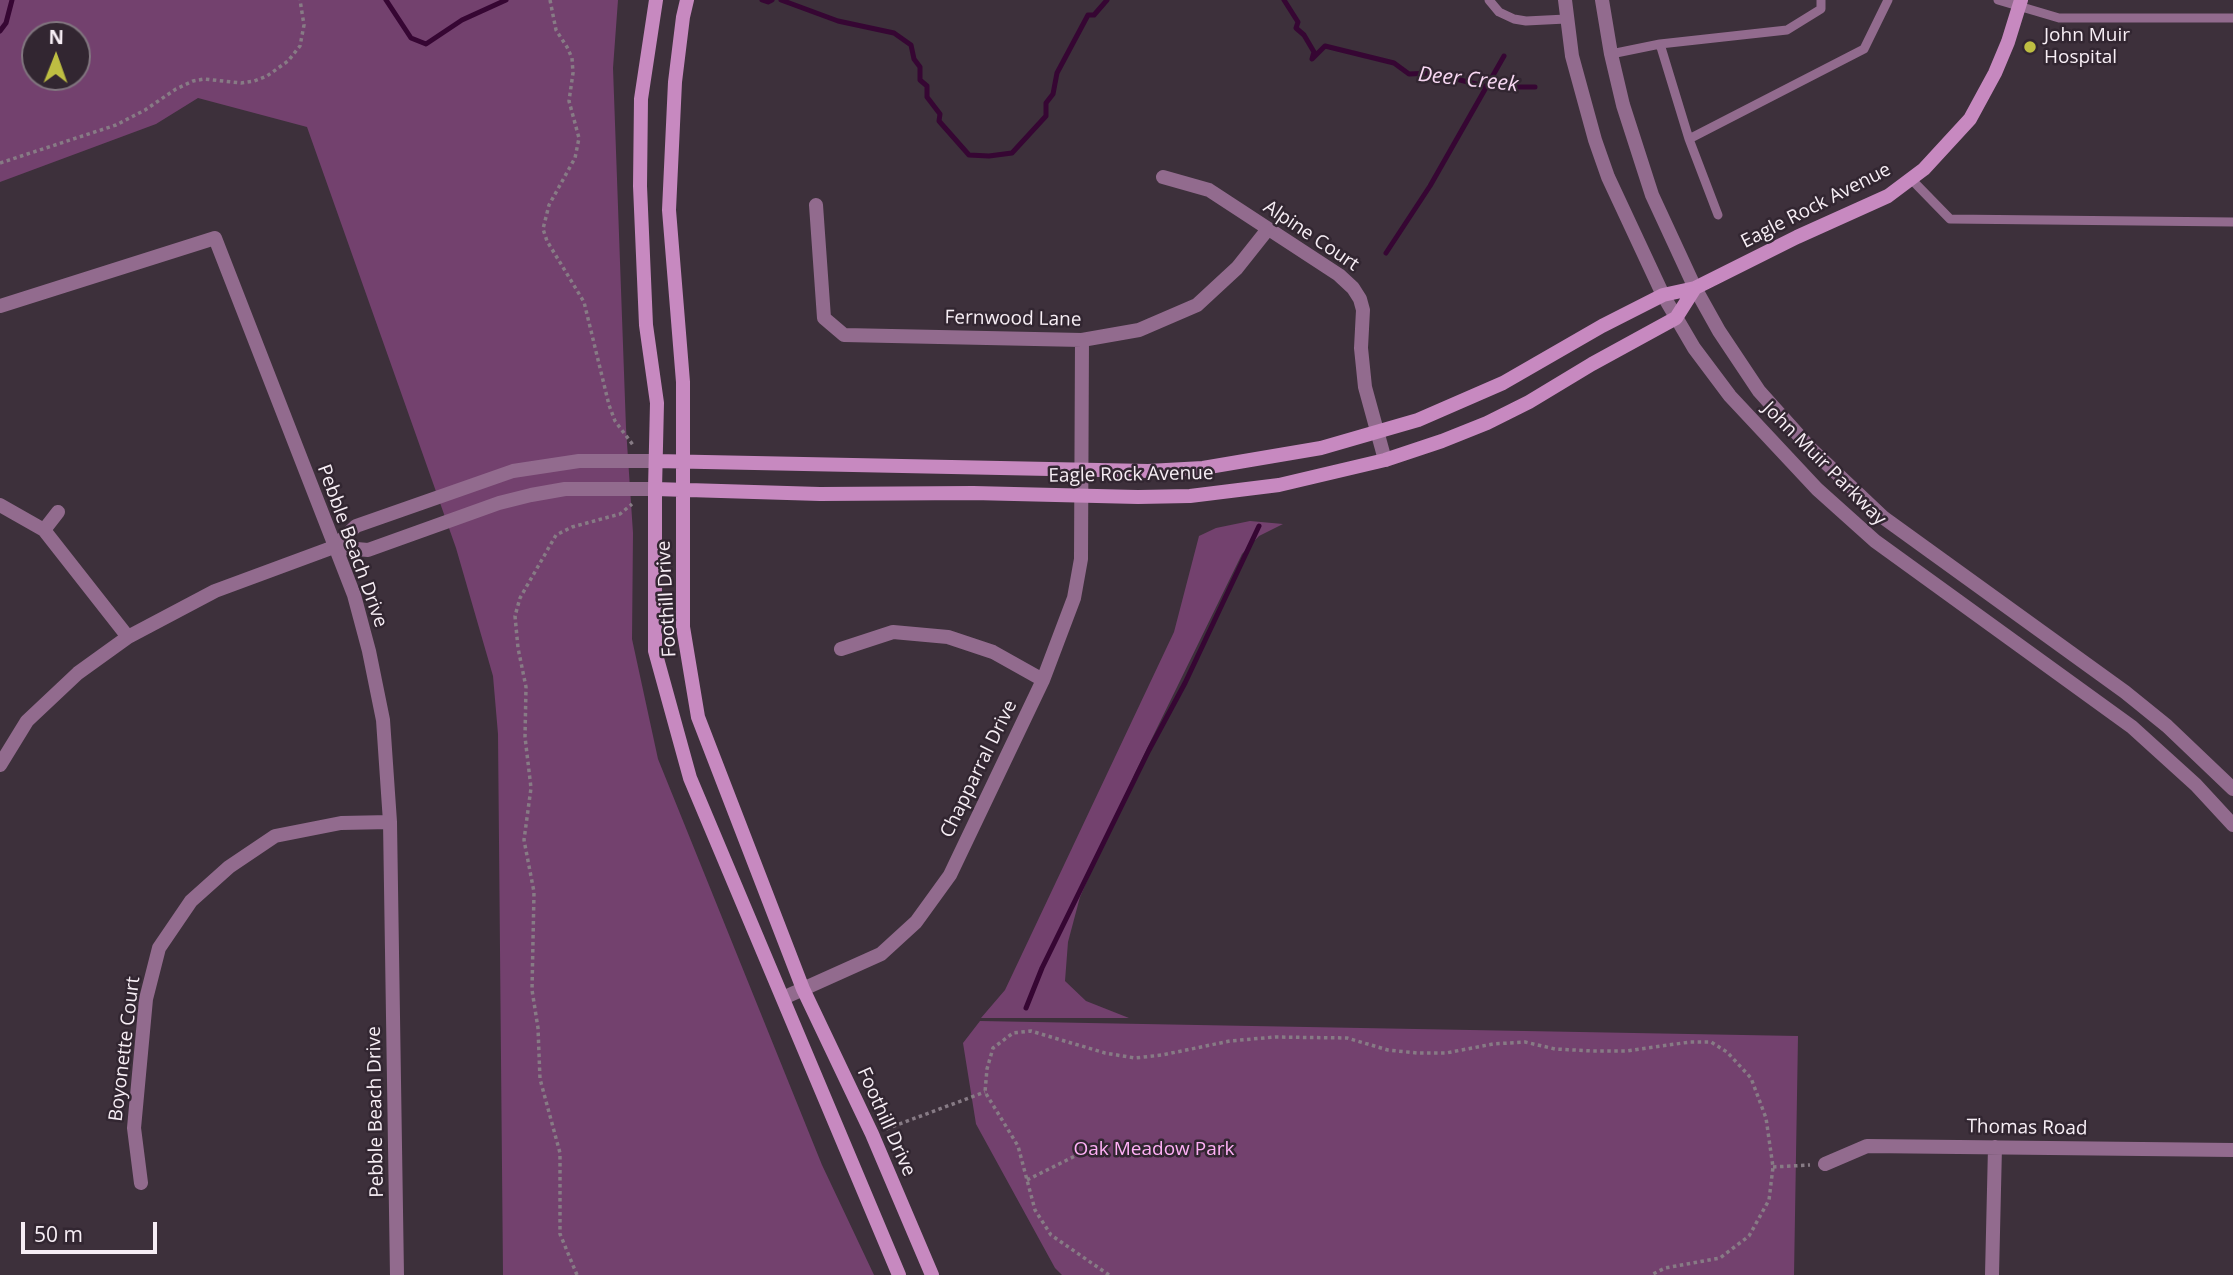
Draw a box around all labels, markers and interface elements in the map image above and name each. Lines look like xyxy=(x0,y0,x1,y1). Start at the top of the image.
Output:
north arrow xyxy=(21,21,91,91)
text: N xyxy=(48,24,64,50)
place label: John Muir Hospital xyxy=(2044,25,2130,69)
marker: John Muir Hospital xyxy=(2022,39,2038,55)
water label: Deer Creek xyxy=(1417,62,1519,98)
street label: Eagle Rock Avenue xyxy=(1737,158,1895,254)
street label: Alpine Court xyxy=(1259,196,1363,276)
street label: Fernwood Lane xyxy=(944,306,1082,332)
street label: John Muir Parkway xyxy=(1757,397,1891,531)
street label: Pebble Beach Drive xyxy=(312,462,392,630)
street label: Eagle Rock Avenue xyxy=(1048,462,1214,488)
street label: Foothill Drive xyxy=(653,540,681,658)
street label: Chapparral Drive xyxy=(936,696,1022,842)
street label: Boyonette Court xyxy=(105,975,145,1123)
street label: Pebble Beach Drive xyxy=(363,1026,389,1198)
street label: Foothill Drive xyxy=(852,1064,920,1180)
street label: Thomas Road xyxy=(1966,1116,2088,1140)
park label: Oak Meadow Park xyxy=(1073,1139,1235,1161)
scale bar xyxy=(24,1208,161,1252)
text: 50 m xyxy=(34,1220,83,1248)

